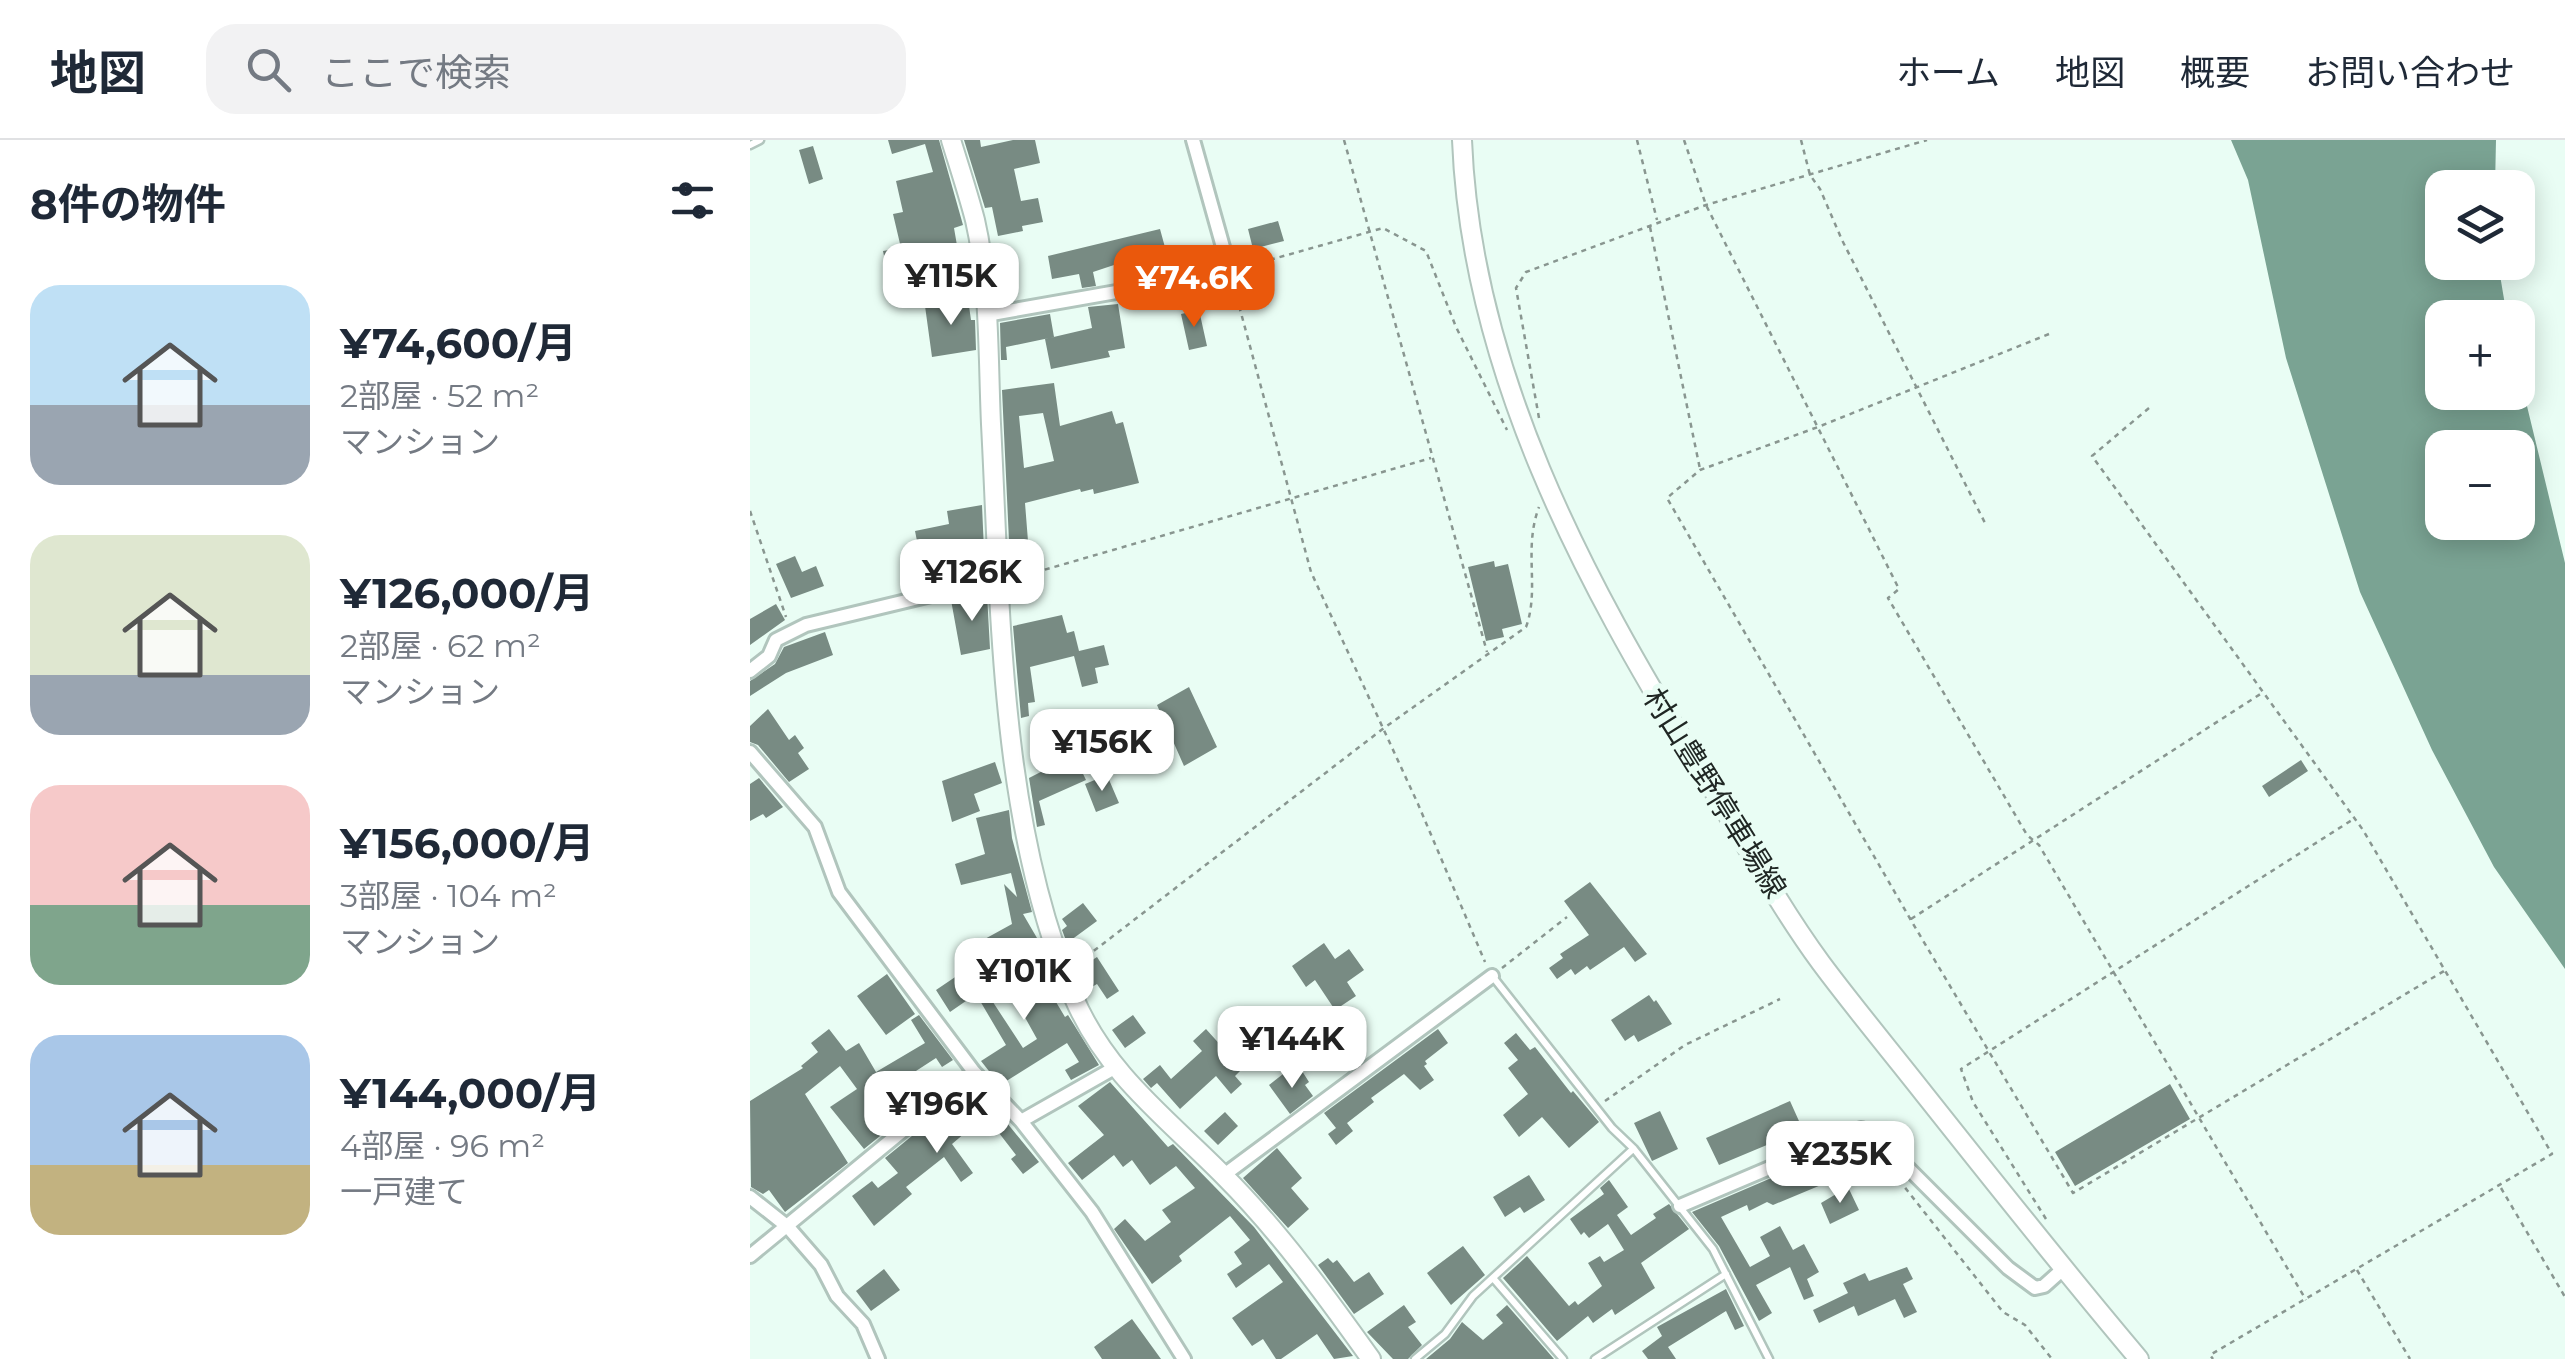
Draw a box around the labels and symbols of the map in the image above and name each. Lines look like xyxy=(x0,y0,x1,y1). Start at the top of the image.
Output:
pin: ¥115K xyxy=(881,243,1021,328)
pin: ¥74.6K xyxy=(1113,245,1275,330)
pin: ¥126K xyxy=(902,539,1042,624)
street label: 村山豊野停車場線 xyxy=(1636,681,1794,905)
pin: ¥156K xyxy=(1032,709,1172,794)
pin: ¥101K xyxy=(954,938,1094,1023)
pin: ¥144K xyxy=(1222,1006,1362,1091)
pin: ¥196K xyxy=(867,1071,1007,1156)
pin: ¥235K xyxy=(1770,1121,1910,1206)

